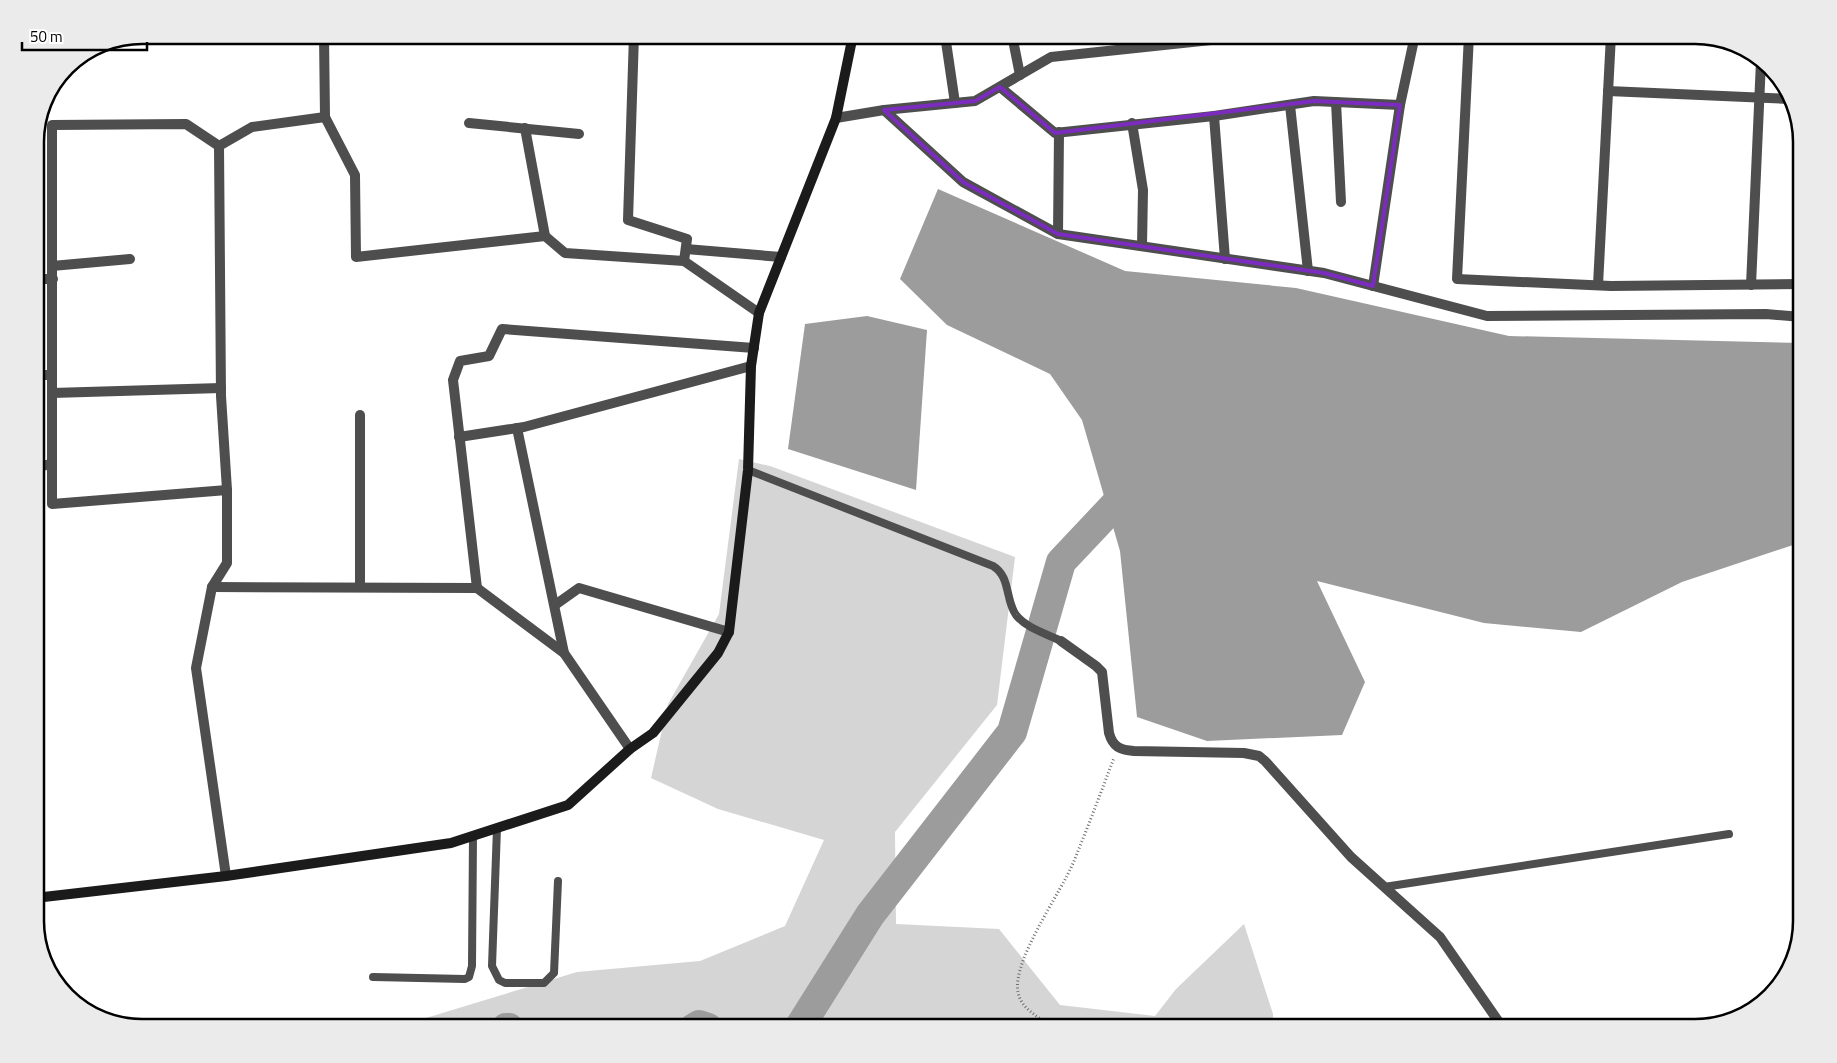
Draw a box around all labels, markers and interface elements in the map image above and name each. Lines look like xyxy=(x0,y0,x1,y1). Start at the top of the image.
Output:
scale bar xyxy=(22,20,148,52)
text: 50 m xyxy=(30,25,63,48)

